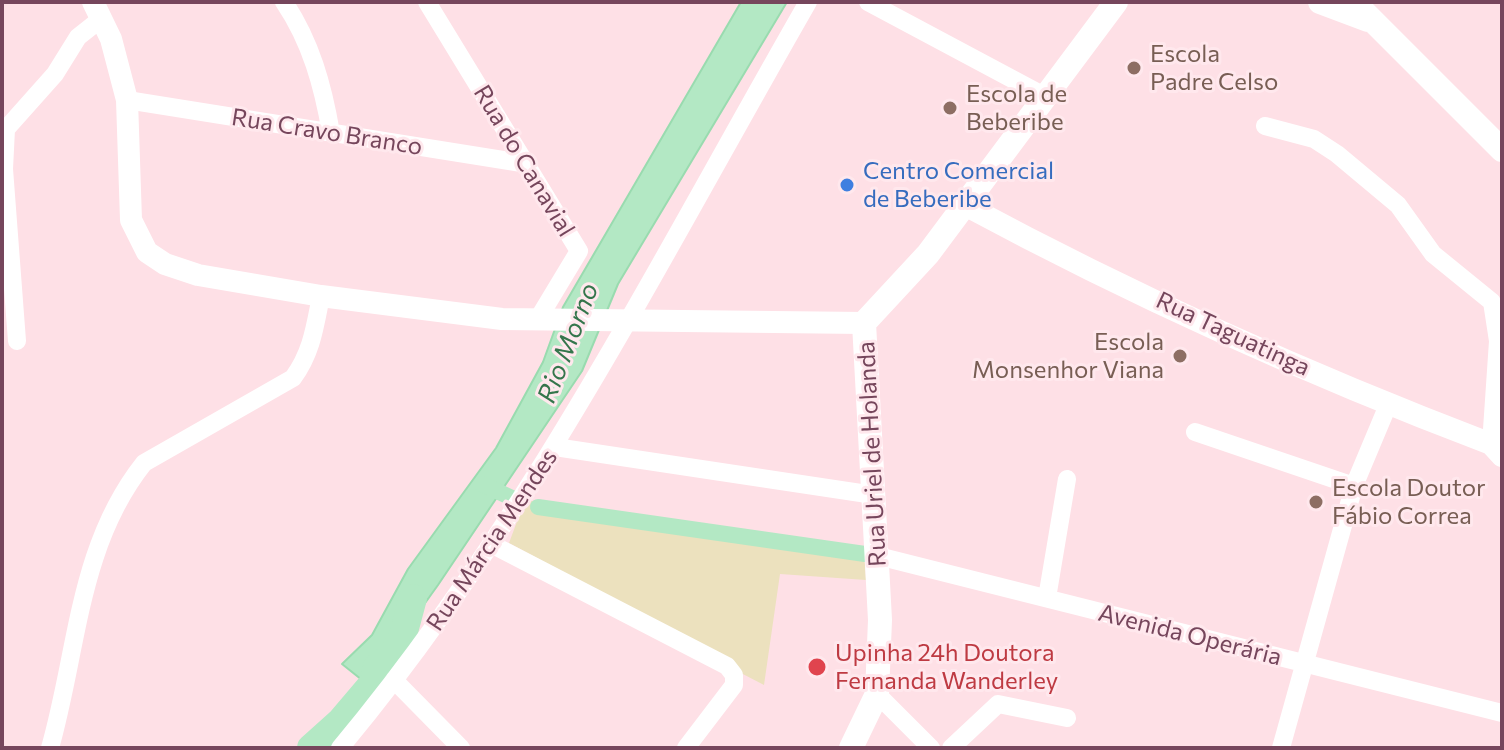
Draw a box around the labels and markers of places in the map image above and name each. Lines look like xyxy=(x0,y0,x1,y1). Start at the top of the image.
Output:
place label: Escola Padre Celso xyxy=(1150,40,1278,96)
marker: Escola Padre Celso xyxy=(1125,59,1143,77)
place label: Escola de Beberibe xyxy=(966,80,1067,136)
marker: Escola de Beberibe xyxy=(941,99,959,117)
place label: Centro Comercial de Beberibe xyxy=(863,157,1054,213)
marker: Centro Comercial de Beberibe xyxy=(838,176,856,194)
place label: Escola Monsenhor Viana xyxy=(972,328,1164,384)
marker: Escola Monsenhor Viana xyxy=(1171,347,1189,365)
place label: Escola Doutor Fábio Correa xyxy=(1332,474,1486,530)
marker: Escola Doutor Fábio Correa xyxy=(1307,493,1325,511)
place label: Upinha 24h Doutora Fernanda Wanderley xyxy=(835,639,1058,695)
marker: Upinha 24h Doutora Fernanda Wanderley xyxy=(806,656,828,678)

